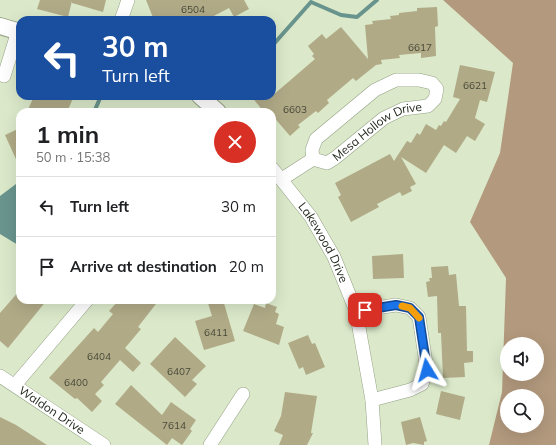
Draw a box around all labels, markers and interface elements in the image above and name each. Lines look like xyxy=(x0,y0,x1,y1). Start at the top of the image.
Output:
house number: 6504 xyxy=(181,3,205,16)
text: 30 m xyxy=(102,29,168,64)
icon: left xyxy=(36,32,88,84)
house number: 6617 xyxy=(408,41,432,54)
text: Turn left xyxy=(102,64,170,87)
house number: 6621 xyxy=(463,79,487,92)
street label: Mesa Hollow Drive xyxy=(329,99,423,164)
house number: 6603 xyxy=(283,103,307,116)
text: 1 min xyxy=(36,119,99,149)
button: close xyxy=(214,121,256,163)
text: 50 m · 15:38 xyxy=(36,149,110,165)
icon: left xyxy=(36,196,58,218)
text: Turn left xyxy=(70,197,129,216)
text: 30 m xyxy=(221,197,256,216)
street label: Lakewood Drive xyxy=(295,199,352,285)
icon: arrive xyxy=(36,256,58,278)
text: Arrive at destination xyxy=(70,257,217,276)
text: 20 m xyxy=(229,257,264,276)
pin xyxy=(348,293,382,327)
icon: arrive xyxy=(354,299,376,321)
house number: 6411 xyxy=(204,326,228,339)
map controls xyxy=(500,337,544,433)
button: sound xyxy=(500,337,544,381)
position arrow xyxy=(406,349,448,391)
house number: 6404 xyxy=(87,350,111,363)
house number: 6407 xyxy=(167,365,191,378)
house number: 6400 xyxy=(64,376,88,389)
street label: Waldon Drive xyxy=(16,383,88,437)
button: search xyxy=(500,389,544,433)
house number: 7614 xyxy=(162,419,186,432)

